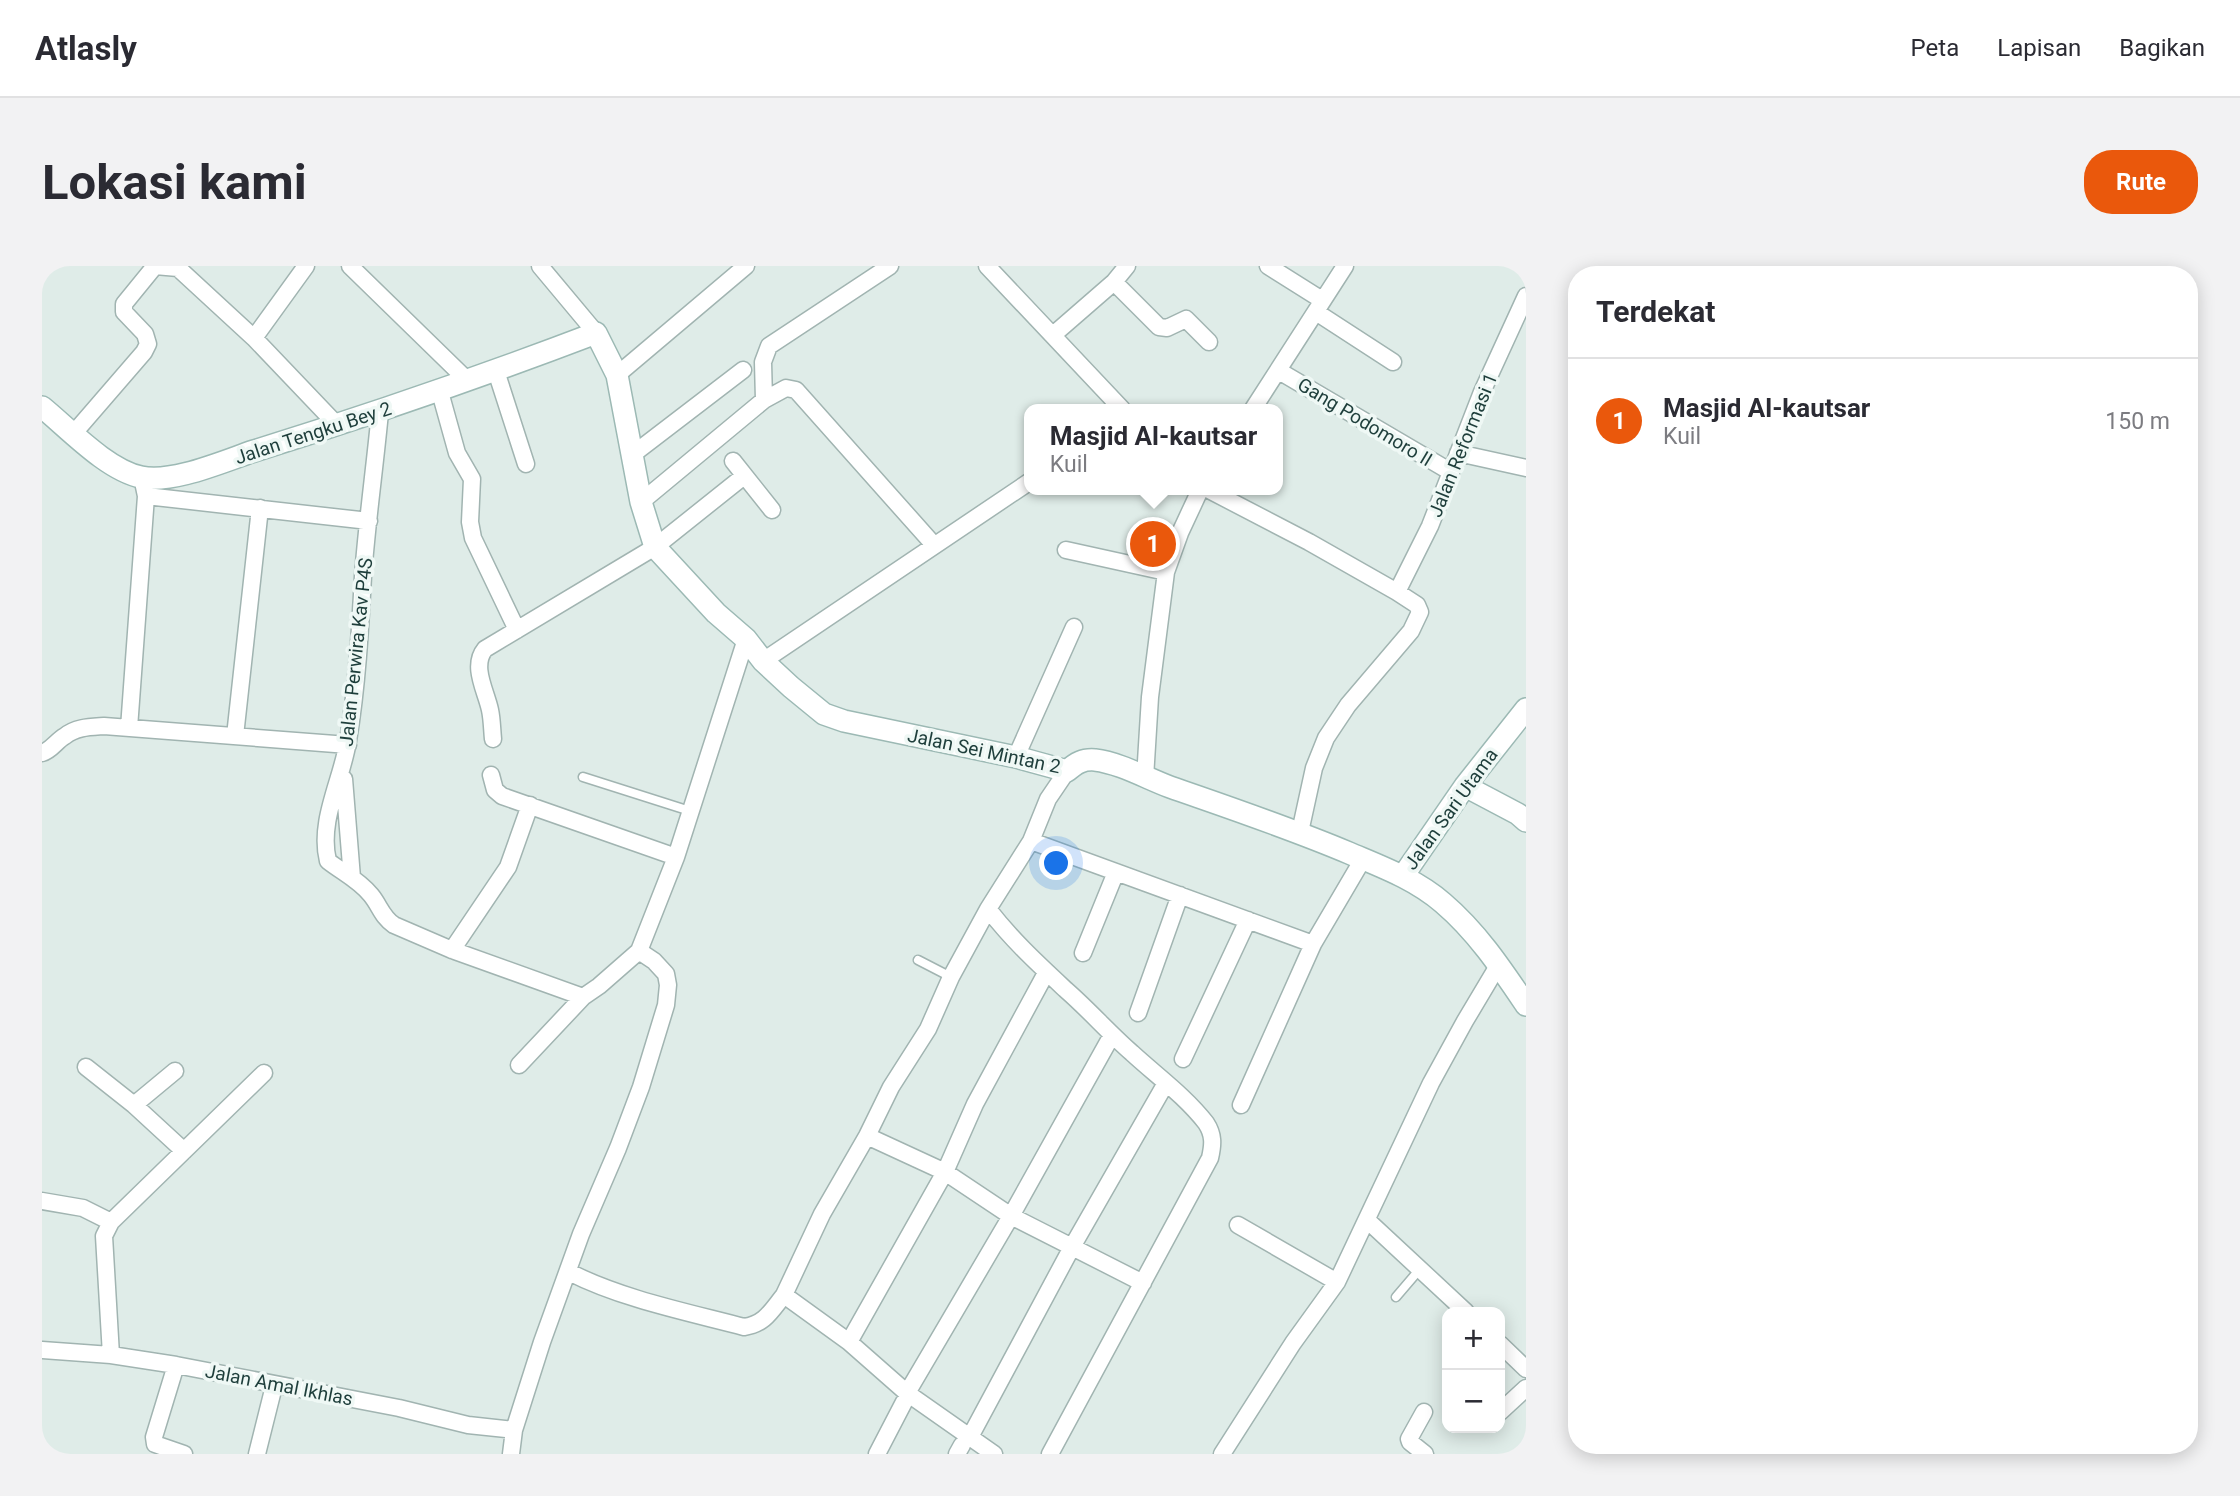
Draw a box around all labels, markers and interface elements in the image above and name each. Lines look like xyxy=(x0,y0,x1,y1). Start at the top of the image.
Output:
text: Atlasly xyxy=(35,29,137,68)
text: Peta xyxy=(1911,34,1959,62)
text: Lapisan xyxy=(1997,34,2081,62)
text: Bagikan xyxy=(2119,34,2205,62)
button: Rute xyxy=(2084,150,2198,214)
text: Lokasi kami xyxy=(42,154,307,211)
text: Terdekat xyxy=(1596,294,1715,329)
street label: Jalan Reformasi 1 xyxy=(1424,370,1502,520)
street label: Gang Podomoro II xyxy=(1293,373,1437,471)
text: Masjid Al-kautsar xyxy=(1663,393,1870,423)
street label: Jalan Tengku Bey 2 xyxy=(232,397,394,469)
popup xyxy=(1024,404,1283,495)
text: 1 xyxy=(1612,408,1626,435)
text: 150 m xyxy=(2105,408,2170,435)
text: Masjid Al-kautsar xyxy=(1050,421,1257,451)
text: Kuil xyxy=(1663,423,1701,450)
text: Kuil xyxy=(1050,451,1088,478)
pin: 1 xyxy=(1130,518,1176,570)
street label: Jalan Perwira Kav P4S xyxy=(335,557,377,747)
street label: Jalan Sei Mintan 2 xyxy=(905,724,1063,778)
street label: Jalan Sari Utama xyxy=(1399,744,1503,874)
your location xyxy=(1039,846,1073,880)
map controls xyxy=(1442,1307,1505,1433)
button: + xyxy=(1442,1307,1505,1370)
street label: Jalan Amal Ikhlas xyxy=(203,1359,355,1411)
button: − xyxy=(1442,1370,1505,1433)

